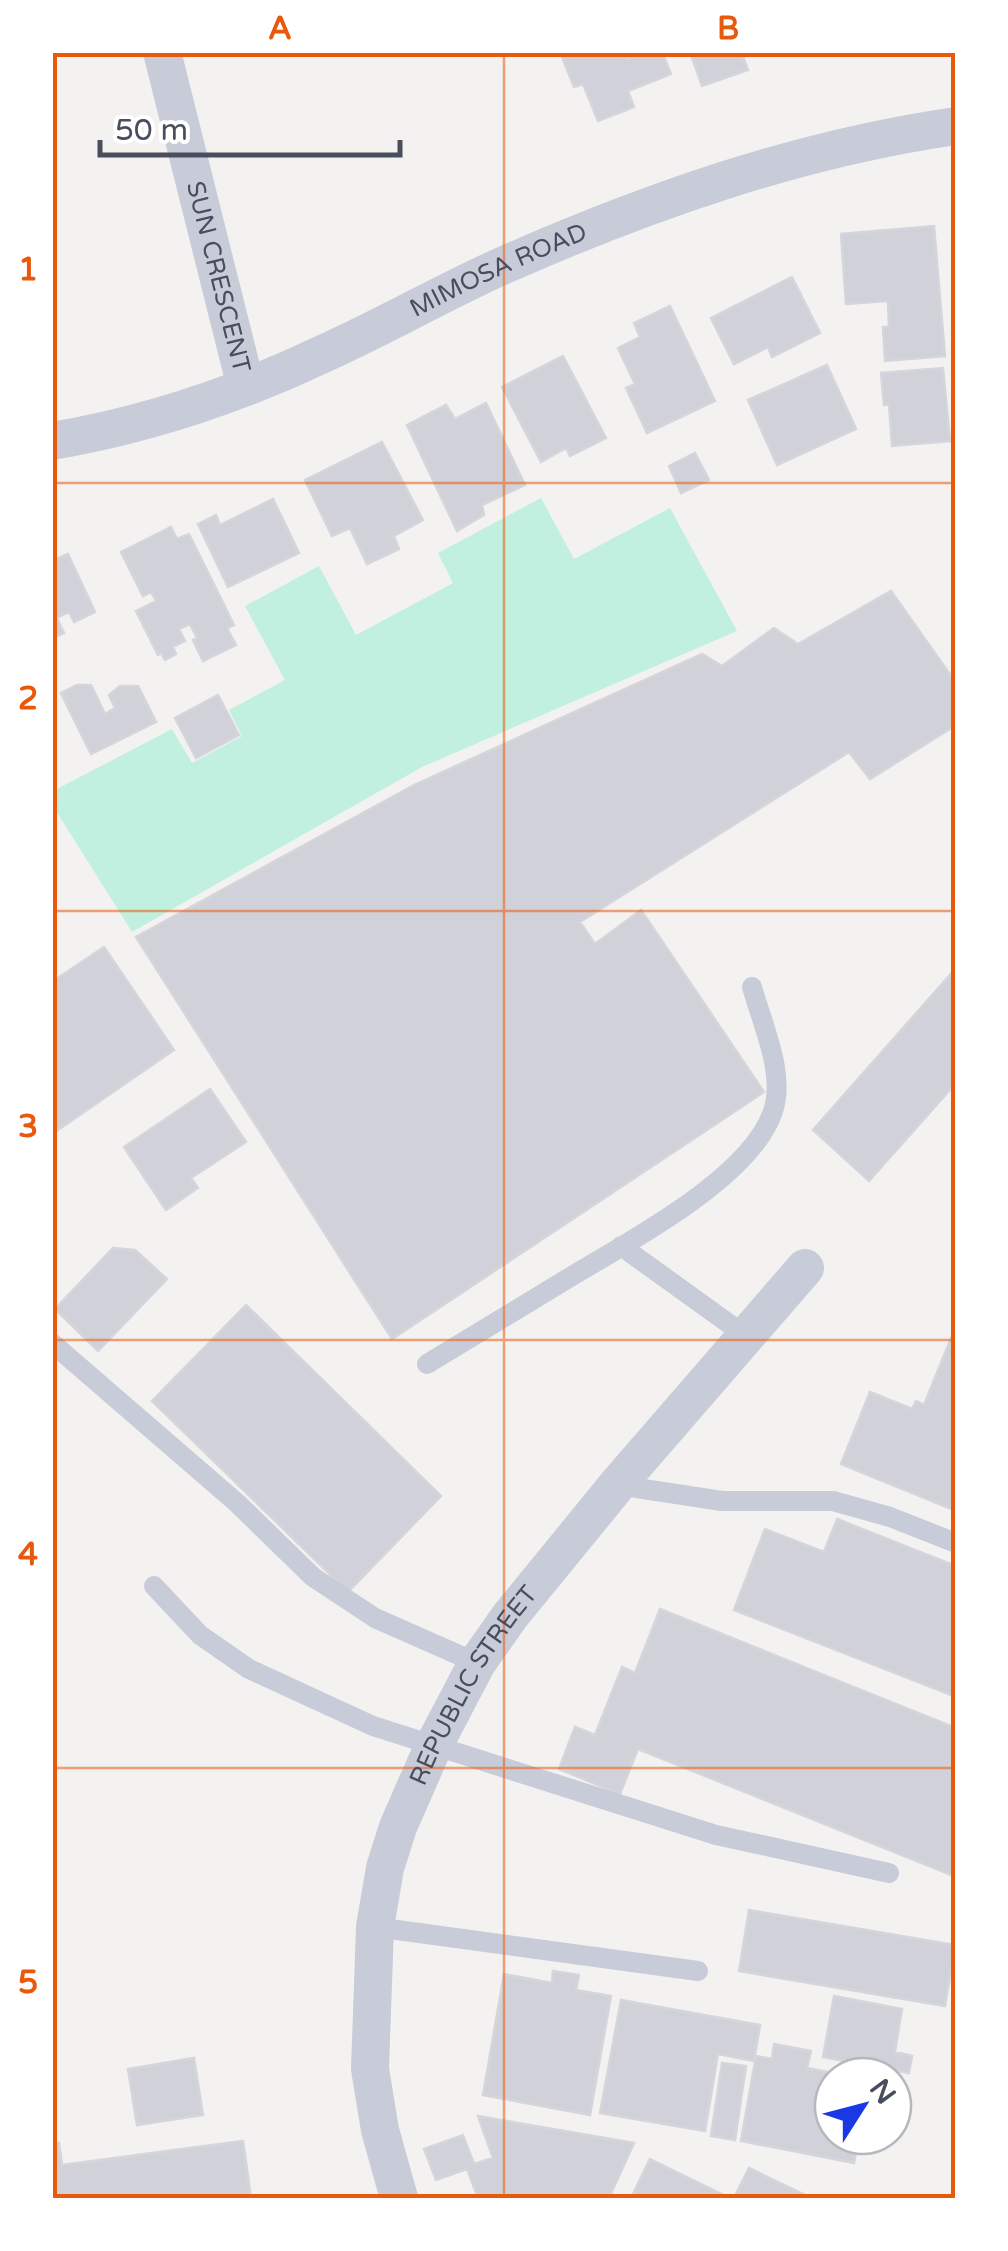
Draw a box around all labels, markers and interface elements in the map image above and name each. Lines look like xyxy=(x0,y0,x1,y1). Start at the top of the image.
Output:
text: A xyxy=(268,10,292,48)
text: B xyxy=(717,10,739,48)
scale bar xyxy=(100,95,400,157)
text: 50 m xyxy=(115,112,188,149)
street label: SUN CRESCENT xyxy=(180,178,257,376)
street label: MIMOSA ROAD xyxy=(405,217,591,324)
text: 1 xyxy=(18,251,38,289)
text: 2 xyxy=(18,680,38,718)
text: 3 xyxy=(18,1108,38,1146)
text: 4 xyxy=(18,1536,38,1574)
street label: REPUBLIC STREET xyxy=(403,1580,543,1790)
text: 5 xyxy=(18,1964,38,2002)
north arrow xyxy=(813,2056,913,2156)
text: N xyxy=(862,2073,903,2111)

